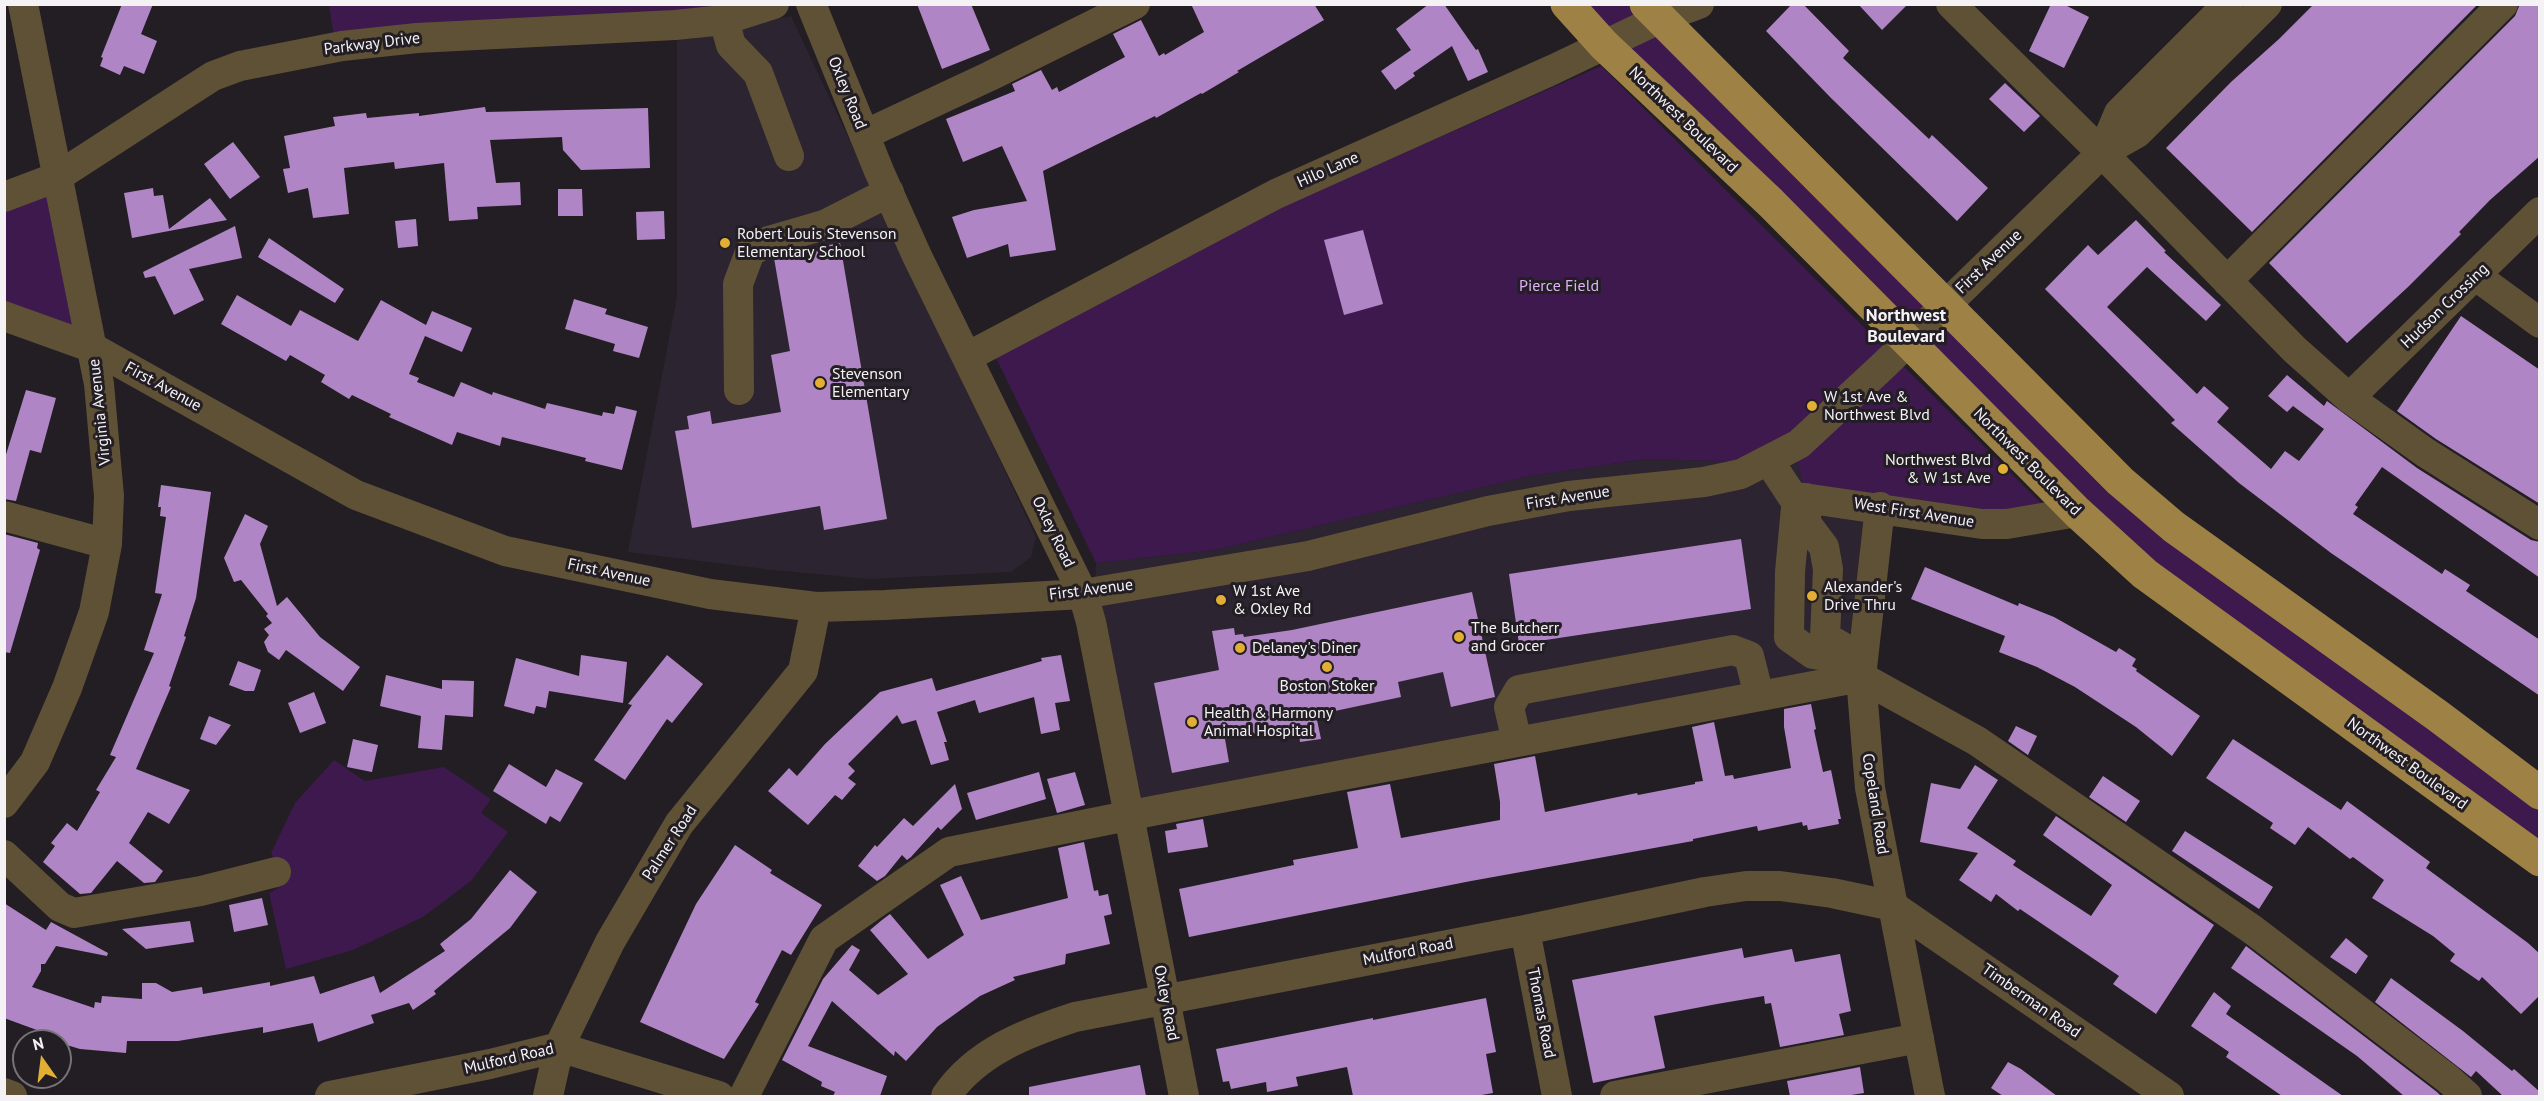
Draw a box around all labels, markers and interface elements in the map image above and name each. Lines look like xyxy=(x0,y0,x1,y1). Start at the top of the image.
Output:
street label: Parkway Drive xyxy=(323,29,421,59)
street label: Oxley Road xyxy=(824,54,870,132)
street label: Northwest Boulevard xyxy=(1624,63,1742,177)
street label: Hilo Lane xyxy=(1294,148,1362,192)
place label: Robert Louis Stevenson Elementary School xyxy=(737,224,897,262)
street label: First Avenue xyxy=(1952,226,2026,298)
marker: Robert Louis Stevenson Elementary School xyxy=(718,236,732,250)
street label: Hudson Crossing xyxy=(2397,259,2493,353)
park label: Pierce Field xyxy=(1519,276,1599,296)
district label: Northwest Boulevard xyxy=(1866,305,1946,348)
street label: Virginia Avenue xyxy=(85,358,115,466)
street label: First Avenue xyxy=(121,358,205,416)
place label: Stevenson Elementary xyxy=(832,364,910,402)
marker: Stevenson Elementary xyxy=(813,376,827,390)
place label: W 1st Ave & Northwest Blvd xyxy=(1824,387,1930,425)
marker: W 1st Ave & Northwest Blvd xyxy=(1805,399,1819,413)
street label: Northwest Boulevard xyxy=(1969,404,2085,520)
place label: Northwest Blvd & W 1st Ave xyxy=(1885,450,1991,488)
marker: Northwest Blvd & W 1st Ave xyxy=(1996,462,2010,476)
street label: First Avenue xyxy=(1525,482,1611,514)
street label: Oxley Road xyxy=(1028,493,1078,571)
street label: West First Avenue xyxy=(1852,494,1976,532)
street label: First Avenue xyxy=(566,555,652,591)
street label: First Avenue xyxy=(1048,575,1134,605)
place label: Alexander's Drive Thru xyxy=(1824,577,1902,615)
place label: W 1st Ave & Oxley Rd xyxy=(1233,581,1311,619)
marker: Alexander's Drive Thru xyxy=(1805,589,1819,603)
marker: W 1st Ave & Oxley Rd xyxy=(1214,593,1228,607)
place label: The Butcherr and Grocer xyxy=(1471,618,1559,656)
marker: The Butcherr and Grocer xyxy=(1452,630,1466,644)
place label: Delaney's Diner xyxy=(1252,638,1358,658)
marker: Delaney's Diner xyxy=(1233,641,1247,655)
marker: Boston Stoker xyxy=(1320,660,1334,674)
place label: Boston Stoker xyxy=(1280,676,1374,696)
place label: Health & Harmony Animal Hospital xyxy=(1204,703,1333,741)
street label: Northwest Boulevard xyxy=(2343,714,2471,814)
marker: Health & Harmony Animal Hospital xyxy=(1185,715,1199,729)
street label: Copeland Road xyxy=(1858,752,1892,856)
street label: Palmer Road xyxy=(639,802,701,884)
street label: Mulford Road xyxy=(1361,934,1455,970)
street label: Timberman Road xyxy=(1978,960,2084,1042)
street label: Oxley Road xyxy=(1149,963,1183,1043)
street label: Thomas Road xyxy=(1523,966,1559,1060)
north arrow xyxy=(12,1029,72,1089)
text: N xyxy=(31,1033,46,1054)
street label: Mulford Road xyxy=(462,1039,556,1079)

